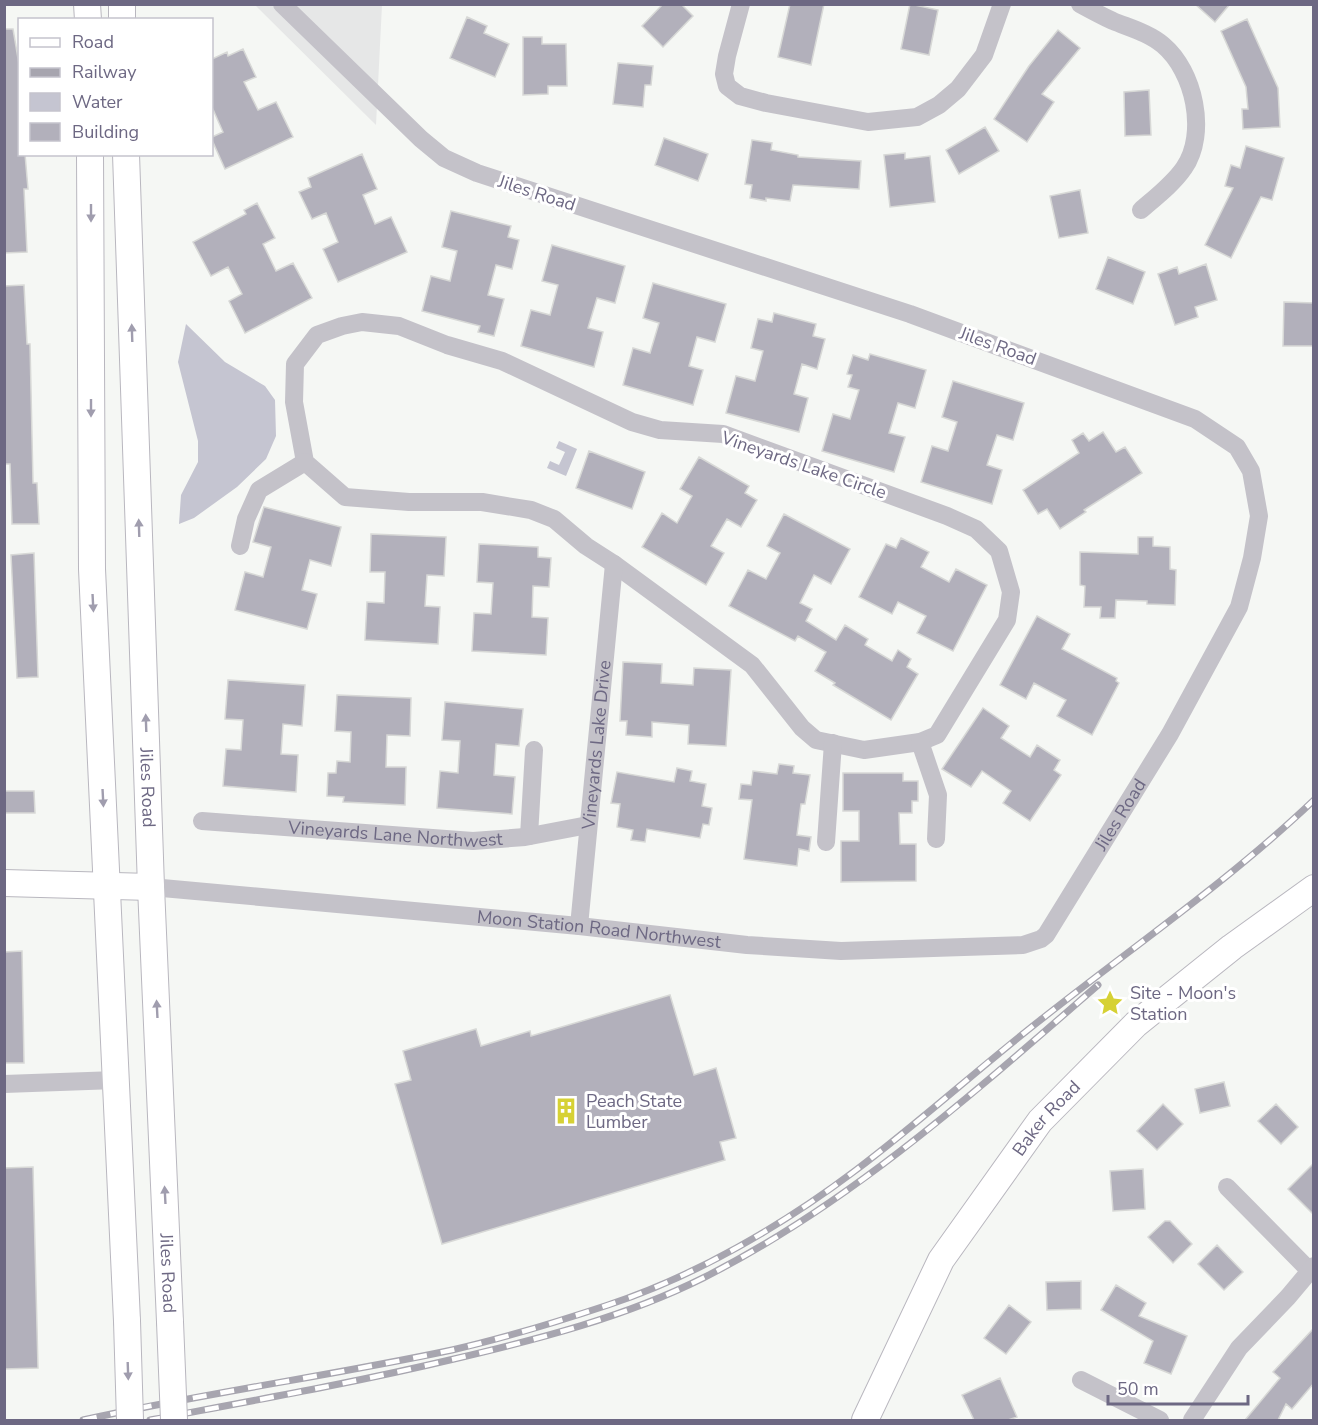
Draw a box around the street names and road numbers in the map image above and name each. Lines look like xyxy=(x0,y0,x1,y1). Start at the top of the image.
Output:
street label: Jiles Road xyxy=(494,169,579,217)
street label: Jiles Road xyxy=(955,321,1040,371)
street label: Vineyards Lake Circle xyxy=(717,425,890,505)
street label: Vineyards Lake Drive xyxy=(576,659,617,832)
street label: Jiles Road xyxy=(134,746,161,828)
street label: Jiles Road xyxy=(1089,774,1152,856)
street label: Vineyards Lane Northwest xyxy=(286,815,504,853)
street label: Moon Station Road Northwest xyxy=(476,905,723,954)
street label: Baker Road xyxy=(1007,1075,1086,1161)
street label: Jiles Road xyxy=(154,1232,182,1314)

